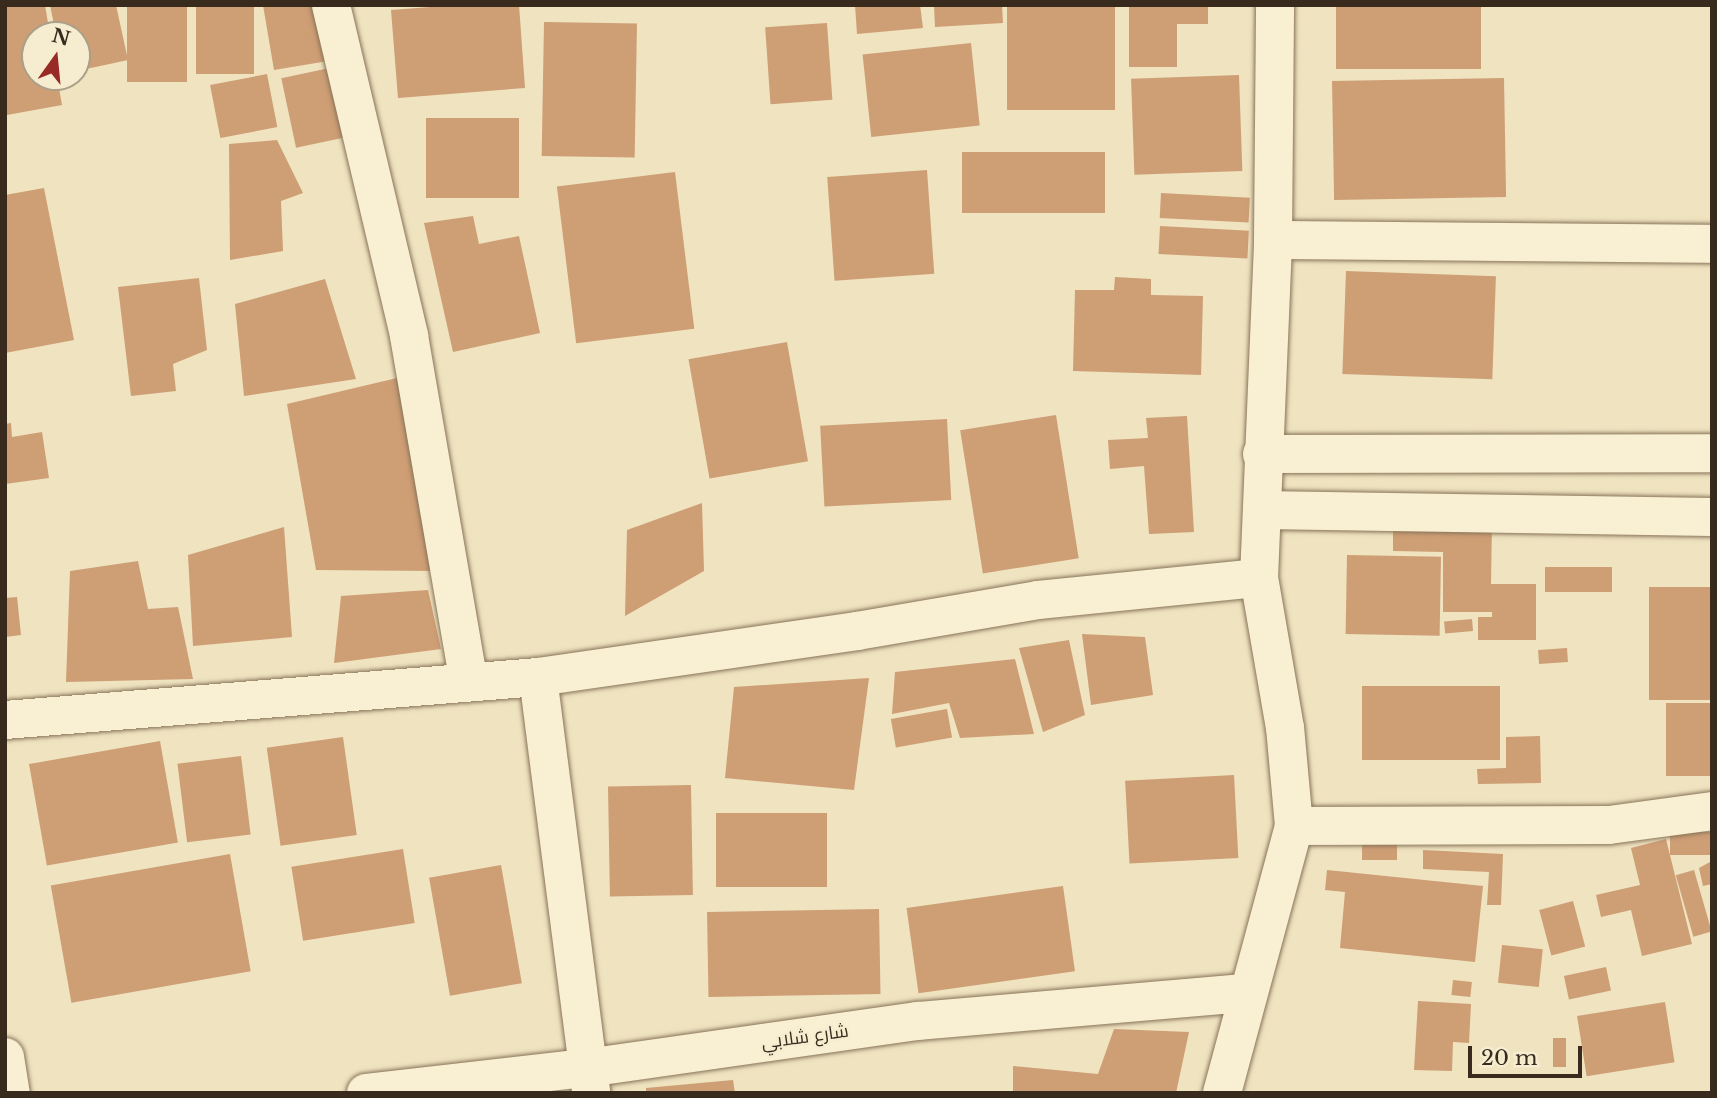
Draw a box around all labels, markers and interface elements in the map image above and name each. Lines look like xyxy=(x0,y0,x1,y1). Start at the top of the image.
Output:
north arrow xyxy=(21,21,91,91)
text: N xyxy=(49,24,73,51)
street label: شارع شلابي xyxy=(760,1020,850,1054)
scale bar xyxy=(1472,1032,1586,1076)
text: 20 m xyxy=(1481,1045,1538,1071)

